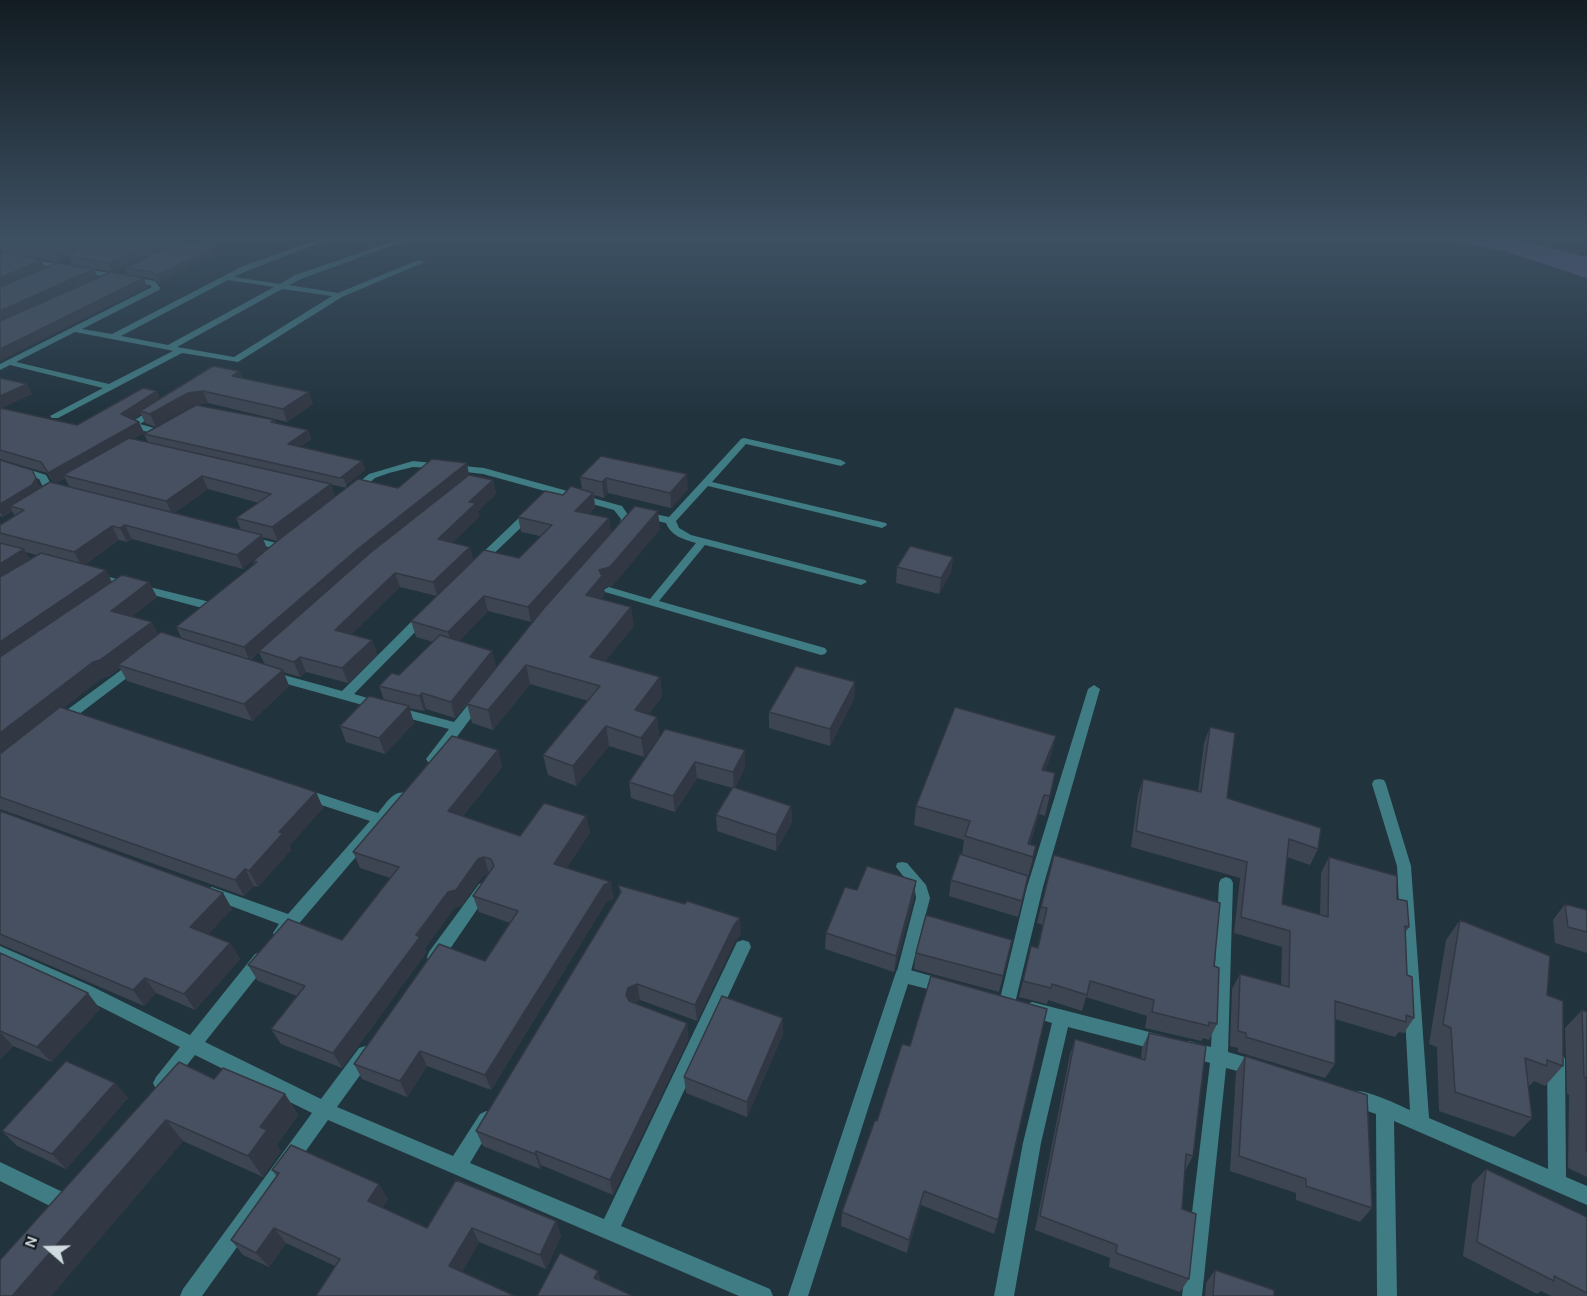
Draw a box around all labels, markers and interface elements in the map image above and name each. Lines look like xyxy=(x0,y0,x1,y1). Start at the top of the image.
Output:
north arrow xyxy=(18,1218,78,1278)
text: N xyxy=(20,1233,42,1250)

